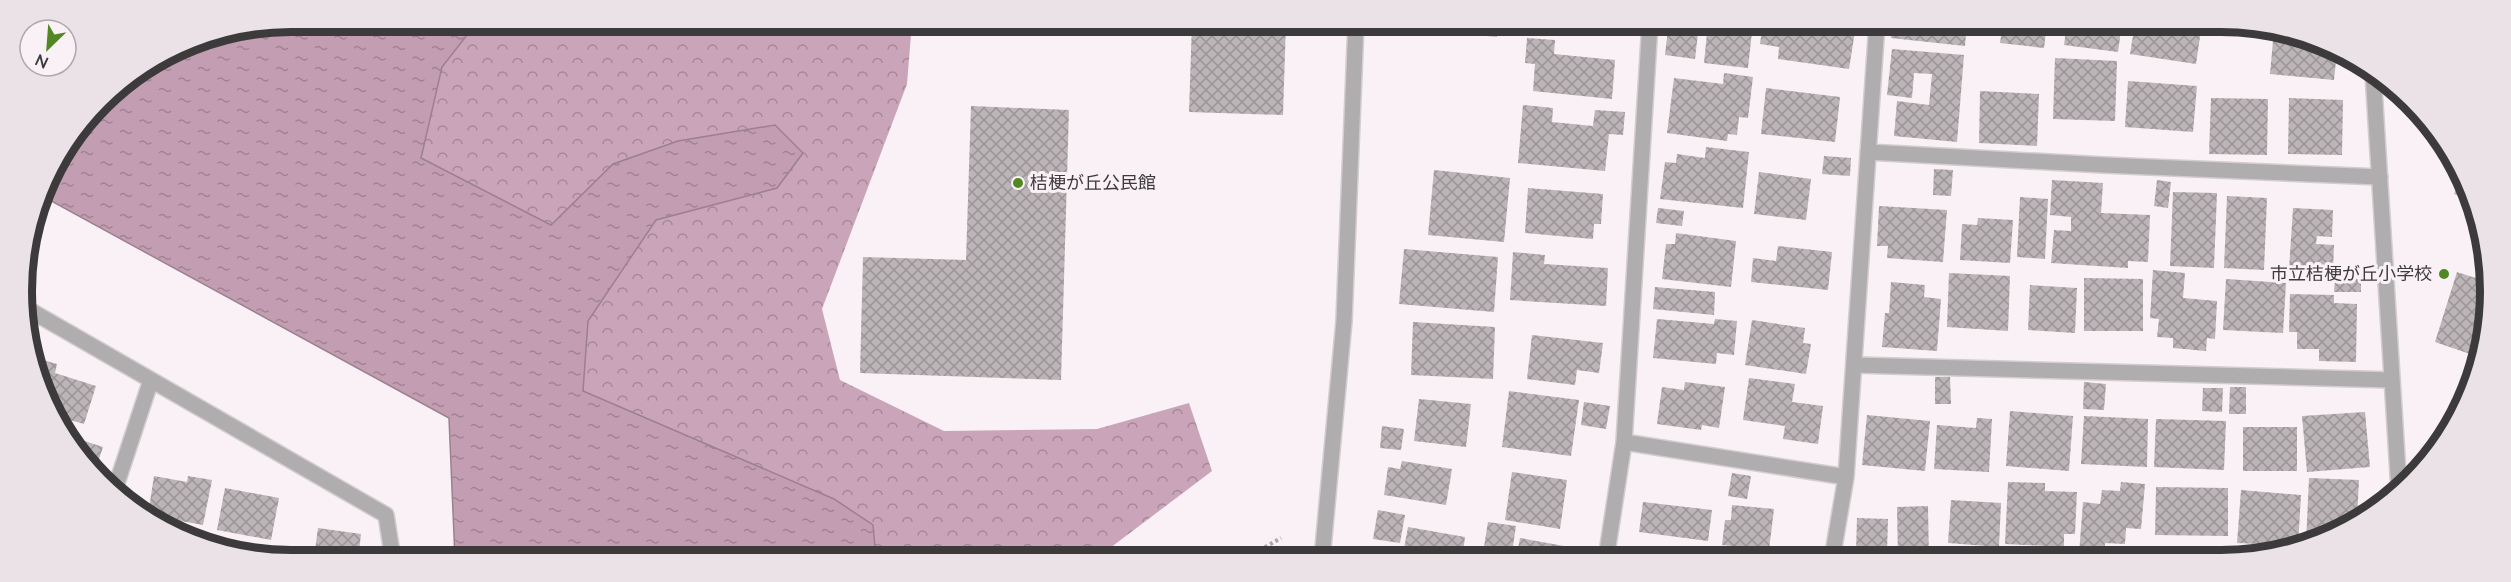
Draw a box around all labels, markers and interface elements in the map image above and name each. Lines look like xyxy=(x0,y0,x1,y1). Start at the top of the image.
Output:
north arrow xyxy=(18,18,78,78)
text: N xyxy=(32,51,51,73)
place label: 桔梗が丘公民館 xyxy=(1030,171,1156,193)
marker: 桔梗が丘公民館 xyxy=(1011,176,1025,190)
place label: 市立桔梗が丘小学校 xyxy=(2270,262,2432,284)
marker: 市立桔梗が丘小学校 xyxy=(2437,267,2451,281)

